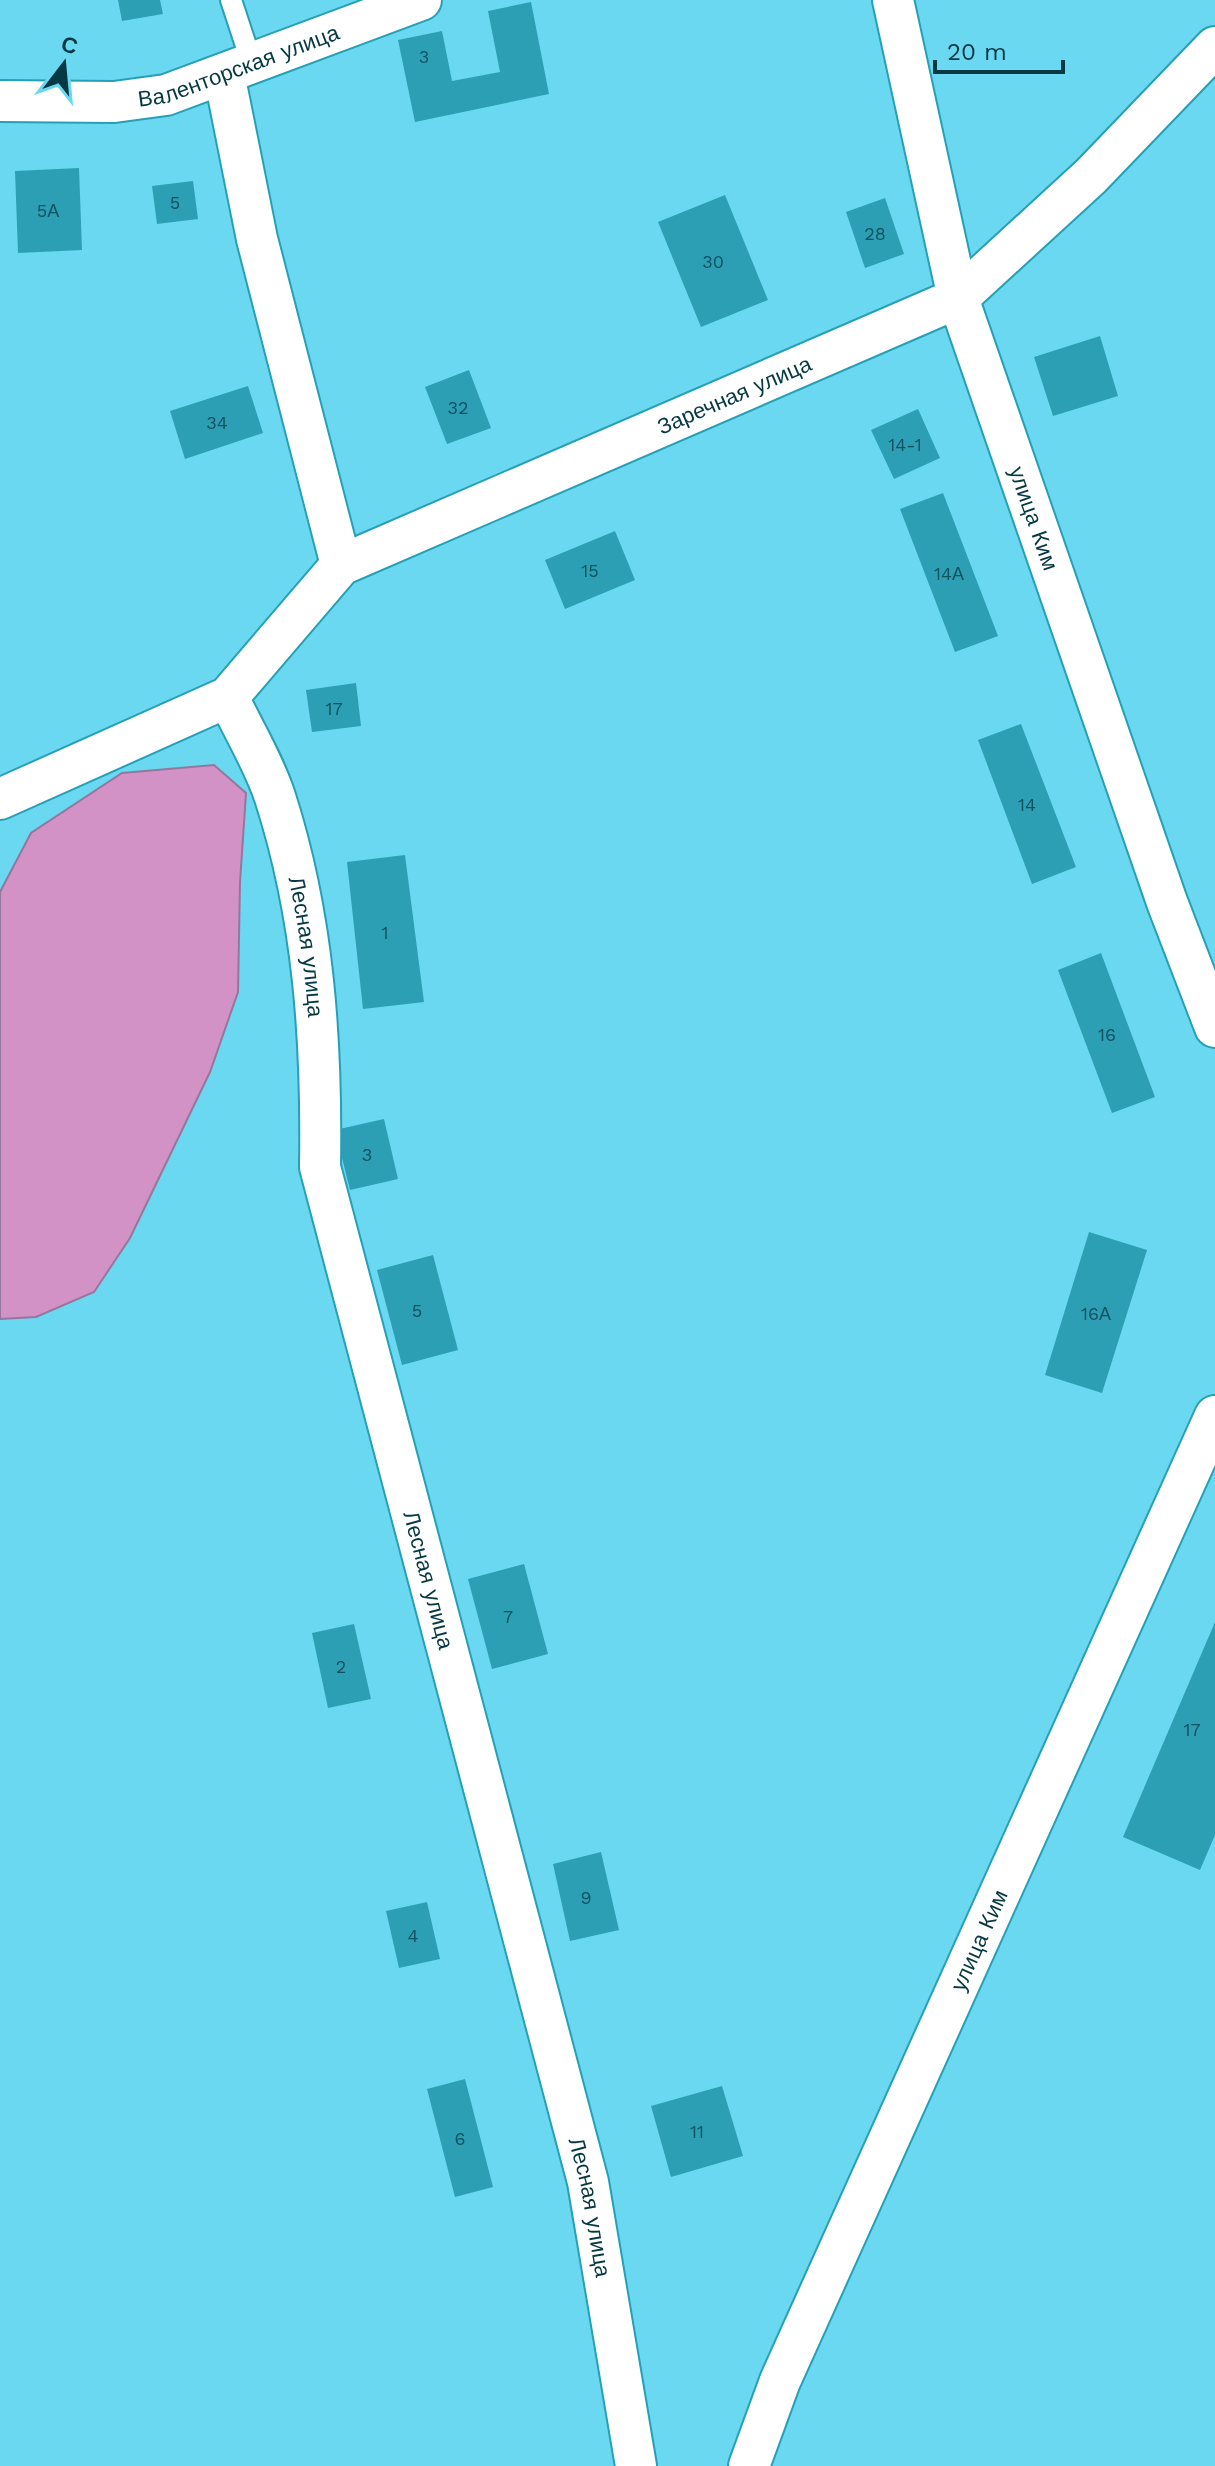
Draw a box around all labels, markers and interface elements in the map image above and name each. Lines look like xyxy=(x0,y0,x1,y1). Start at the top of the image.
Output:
street label: Валенторская улица xyxy=(136,19,343,111)
north arrow xyxy=(24,24,104,104)
scale bar xyxy=(935,24,1063,74)
text: С xyxy=(58,31,81,59)
text: 20 m xyxy=(947,38,1007,66)
house number: 3 xyxy=(419,46,429,67)
house number: 5 xyxy=(170,192,180,213)
house number: 5А xyxy=(37,200,59,221)
house number: 28 xyxy=(864,223,886,244)
house number: 30 xyxy=(702,251,724,272)
street label: Заречная улица xyxy=(653,350,816,439)
house number: 32 xyxy=(448,397,469,418)
house number: 34 xyxy=(206,412,228,433)
house number: 14-1 xyxy=(888,434,922,455)
street label: улица Ким xyxy=(1005,463,1064,573)
house number: 15 xyxy=(581,560,599,581)
house number: 14А xyxy=(934,563,964,584)
house number: 17 xyxy=(325,698,343,719)
house number: 14 xyxy=(1018,794,1036,815)
street label: Лесная улица xyxy=(284,874,329,1019)
house number: 1 xyxy=(381,922,389,943)
house number: 16 xyxy=(1098,1024,1116,1045)
house number: 3 xyxy=(362,1144,372,1165)
house number: 5 xyxy=(412,1300,422,1321)
house number: 16А xyxy=(1081,1303,1111,1324)
street label: Лесная улица xyxy=(399,1508,459,1652)
house number: 7 xyxy=(503,1606,513,1627)
house number: 2 xyxy=(336,1656,346,1677)
house number: 17 xyxy=(1183,1719,1201,1740)
street label: улица Ким xyxy=(945,1886,1012,1995)
house number: 9 xyxy=(580,1887,592,1908)
house number: 4 xyxy=(408,1925,419,1946)
house number: 11 xyxy=(690,2121,704,2142)
house number: 6 xyxy=(455,2128,465,2149)
street label: Лесная улица xyxy=(564,2134,616,2280)

